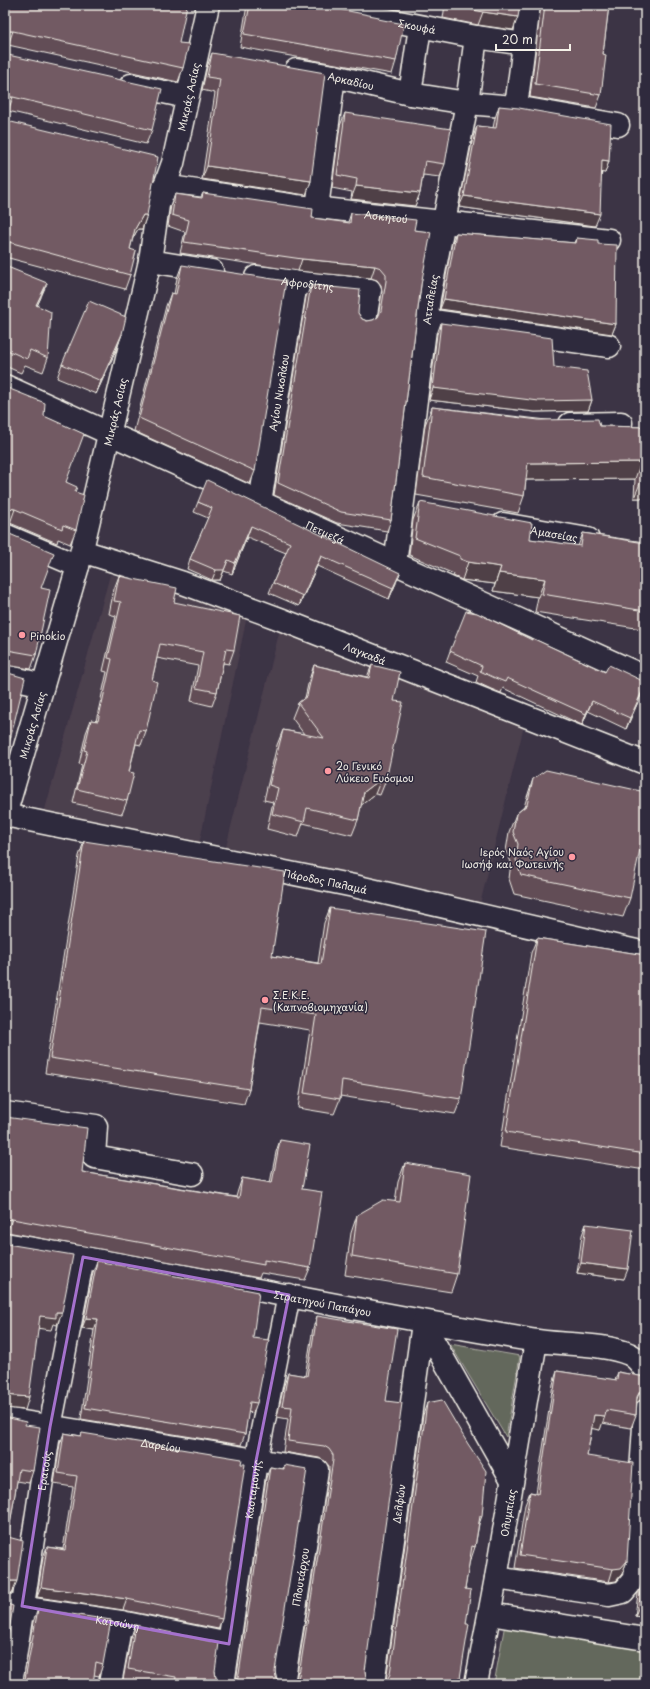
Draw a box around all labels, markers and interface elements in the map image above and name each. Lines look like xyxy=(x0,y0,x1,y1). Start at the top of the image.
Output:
street label: Σκουφά xyxy=(397,15,437,37)
scale bar xyxy=(496,26,570,52)
text: 20 m xyxy=(502,30,533,48)
street label: Μικράς Ασίας xyxy=(173,61,203,132)
street label: Αρκαδίου xyxy=(327,68,376,93)
street label: Ασκητού xyxy=(363,206,409,226)
street label: Αφροδίτης xyxy=(280,272,335,293)
street label: Ατταλείας xyxy=(418,273,441,325)
street label: Αγίου Νικολάου xyxy=(264,353,292,432)
street label: Μικράς Ασίας xyxy=(99,376,130,447)
street label: Πετμεζά xyxy=(304,516,348,547)
street label: Αμασείας xyxy=(529,522,579,545)
place label: Pinokio xyxy=(30,628,66,643)
marker: Pinokio xyxy=(17,630,27,640)
street label: Λαγκαδά xyxy=(342,638,389,668)
street label: Μικράς Ασίας xyxy=(14,689,48,760)
place label: 2ο Γενικό Λύκειο Ευόσμου xyxy=(336,758,414,785)
marker: 2ο Γενικό Λύκειο Ευόσμου xyxy=(323,766,333,776)
place label: Ιερός Ναός Αγίου Ιωσήφ και Φωτεινής xyxy=(462,844,564,871)
marker: Ιερός Ναός Αγίου Ιωσήφ και Φωτεινής xyxy=(567,852,577,862)
street label: Πάροδος Παλαμά xyxy=(282,864,369,896)
place label: Σ.Ε.Κ.Ε. (Καπνοβιομηχανία) xyxy=(273,987,368,1014)
marker: Σ.Ε.Κ.Ε. (Καπνοβιομηχανία) xyxy=(260,995,270,1005)
street label: Στρατηγού Παπάγου xyxy=(273,1286,373,1319)
street label: Δαρείου xyxy=(140,1434,182,1455)
street label: Ερατούς xyxy=(33,1450,54,1491)
street label: Κασταμονής xyxy=(240,1459,264,1520)
street label: Δελφών xyxy=(388,1483,408,1524)
street label: Ολυμπίας xyxy=(496,1488,518,1538)
street label: Πλουτάρχου xyxy=(288,1547,312,1607)
street label: Κατσώνη xyxy=(95,1611,141,1633)

